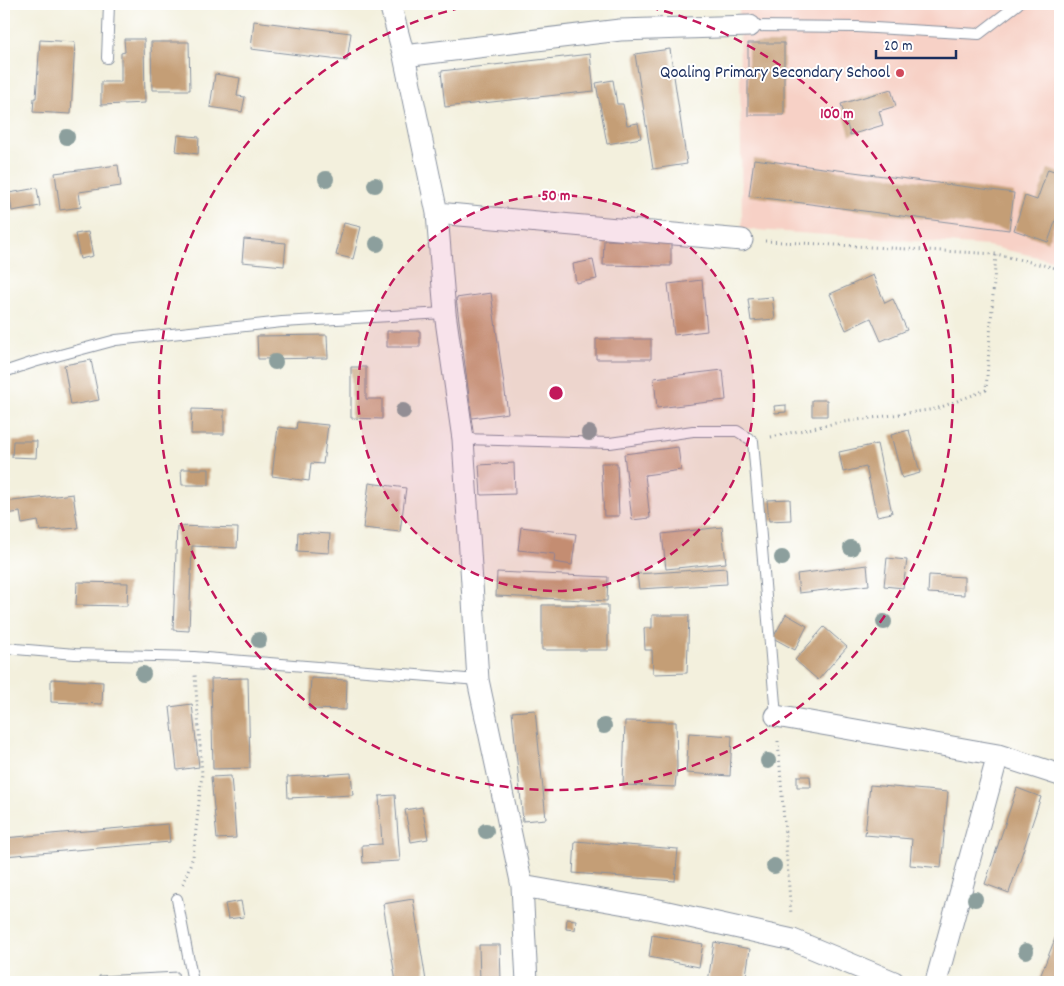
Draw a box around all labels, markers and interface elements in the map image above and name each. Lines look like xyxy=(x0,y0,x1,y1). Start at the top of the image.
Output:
scale bar xyxy=(876,28,956,60)
text: 20 m xyxy=(884,36,912,58)
place label: Qoaling Primary Secondary School xyxy=(660,61,891,86)
marker: Qoaling Primary Secondary School xyxy=(894,67,906,79)
text: 100 m xyxy=(820,104,854,126)
text: 50 m xyxy=(542,186,570,208)
centre of rings xyxy=(547,384,565,402)

